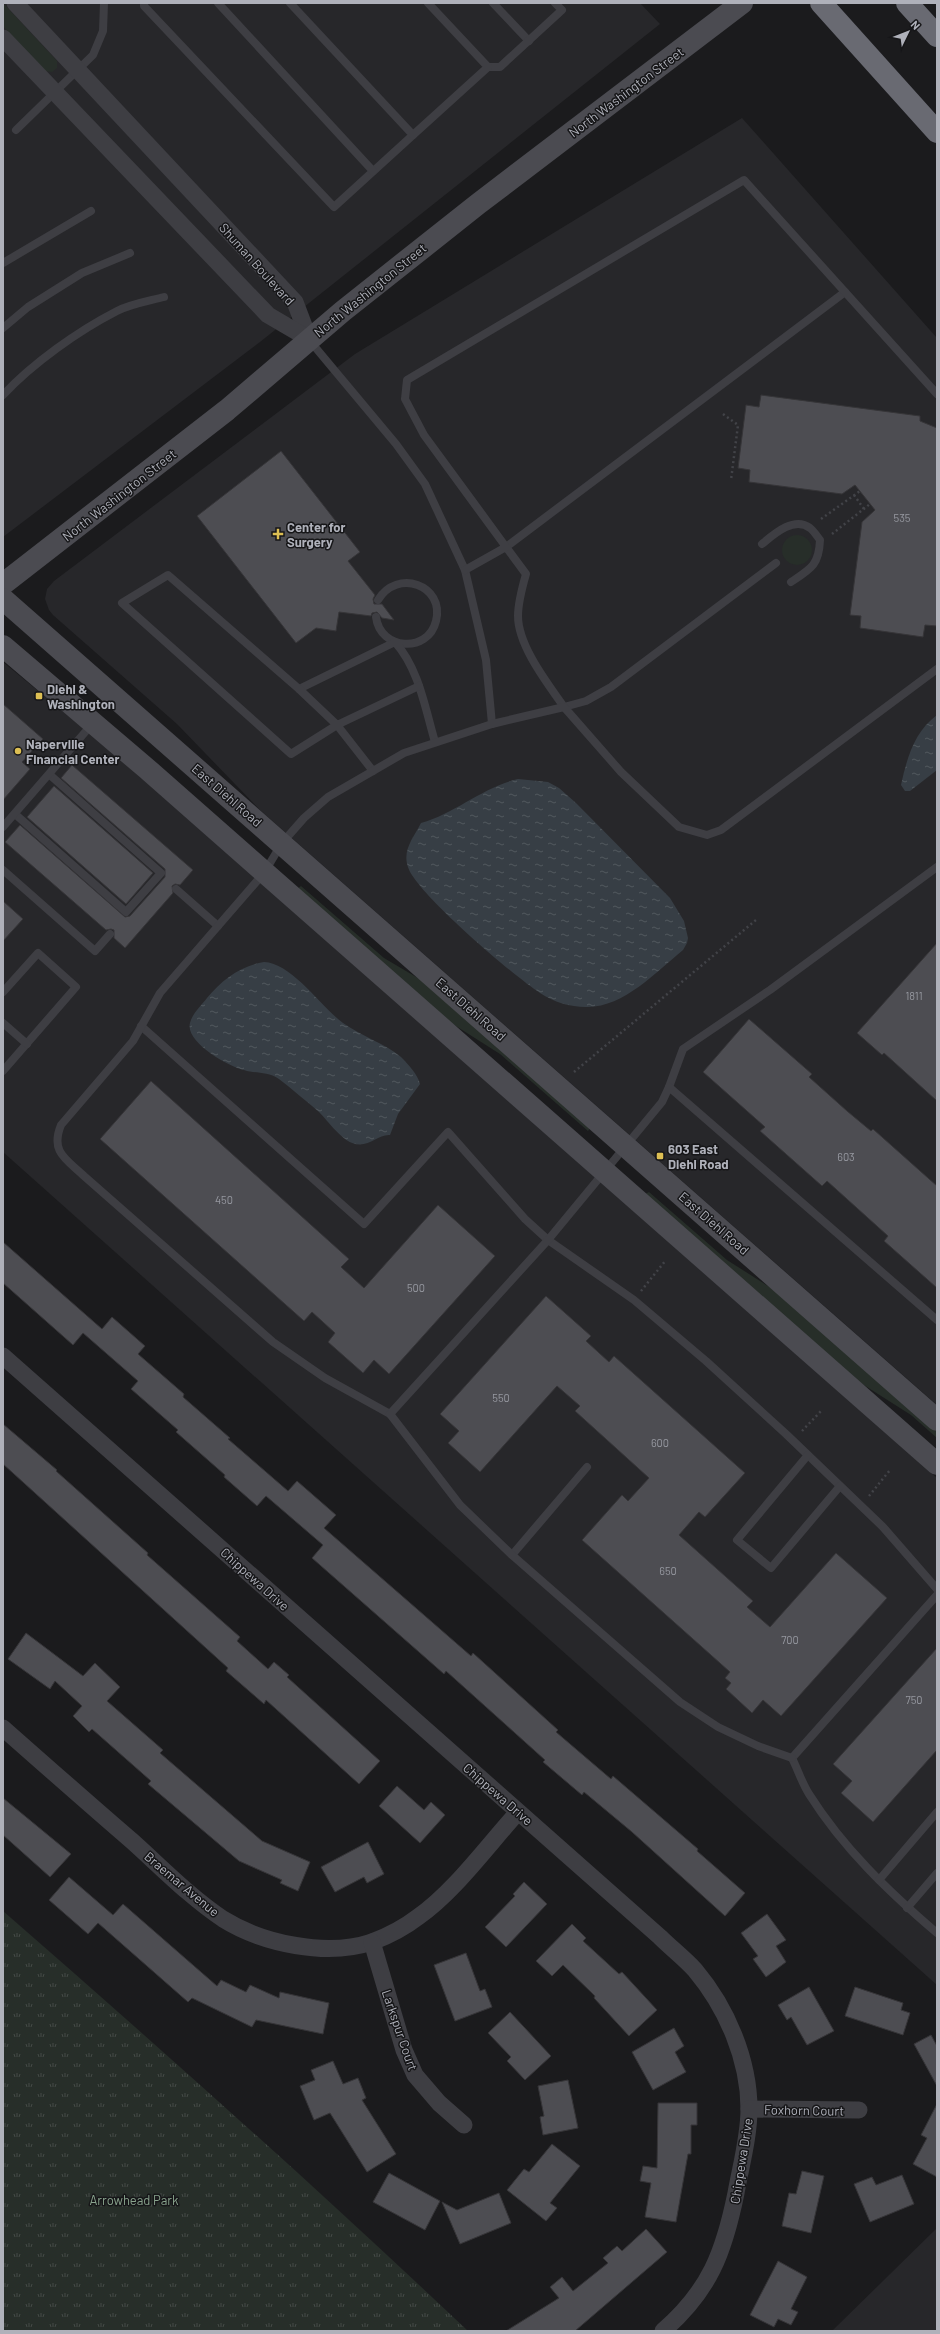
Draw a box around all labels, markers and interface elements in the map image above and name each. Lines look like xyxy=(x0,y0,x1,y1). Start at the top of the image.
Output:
north arrow xyxy=(888,12,928,52)
text: N xyxy=(908,18,923,32)
street label: North Washington Street xyxy=(565,44,687,140)
street label: Shuman Boulevard xyxy=(216,220,298,308)
street label: North Washington Street xyxy=(311,240,429,340)
street label: North Washington Street xyxy=(59,446,179,544)
house number: 535 xyxy=(894,511,911,524)
place label: Center for Surgery xyxy=(287,519,345,550)
marker: Center for Surgery xyxy=(272,528,284,540)
place label: Diehl & Washington xyxy=(47,681,115,712)
marker: Diehl & Washington xyxy=(34,691,44,701)
place label: Naperville Financial Center xyxy=(26,736,120,767)
marker: Naperville Financial Center xyxy=(13,746,23,756)
street label: East Diehl Road xyxy=(189,760,265,830)
street label: East Diehl Road xyxy=(433,974,509,1044)
house number: 1811 xyxy=(905,989,923,1002)
place label: 603 East Diehl Road xyxy=(668,1141,729,1172)
house number: 603 xyxy=(837,1150,855,1163)
marker: 603 East Diehl Road xyxy=(655,1151,665,1161)
street label: East Diehl Road xyxy=(676,1188,752,1258)
house number: 450 xyxy=(215,1193,233,1206)
house number: 500 xyxy=(407,1281,425,1294)
house number: 550 xyxy=(492,1391,510,1404)
house number: 600 xyxy=(651,1436,669,1449)
street label: Chippewa Drive xyxy=(217,1544,293,1614)
house number: 650 xyxy=(659,1564,677,1577)
house number: 700 xyxy=(781,1633,799,1646)
house number: 750 xyxy=(905,1693,923,1706)
street label: Chippewa Drive xyxy=(460,1760,536,1829)
street label: Braemar Avenue xyxy=(141,1848,223,1920)
street label: Larkspur Court xyxy=(379,1987,421,2073)
street label: Foxhorn Court xyxy=(764,2101,844,2119)
street label: Chippewa Drive xyxy=(726,2117,756,2205)
park label: Arrowhead Park xyxy=(89,2192,179,2208)

